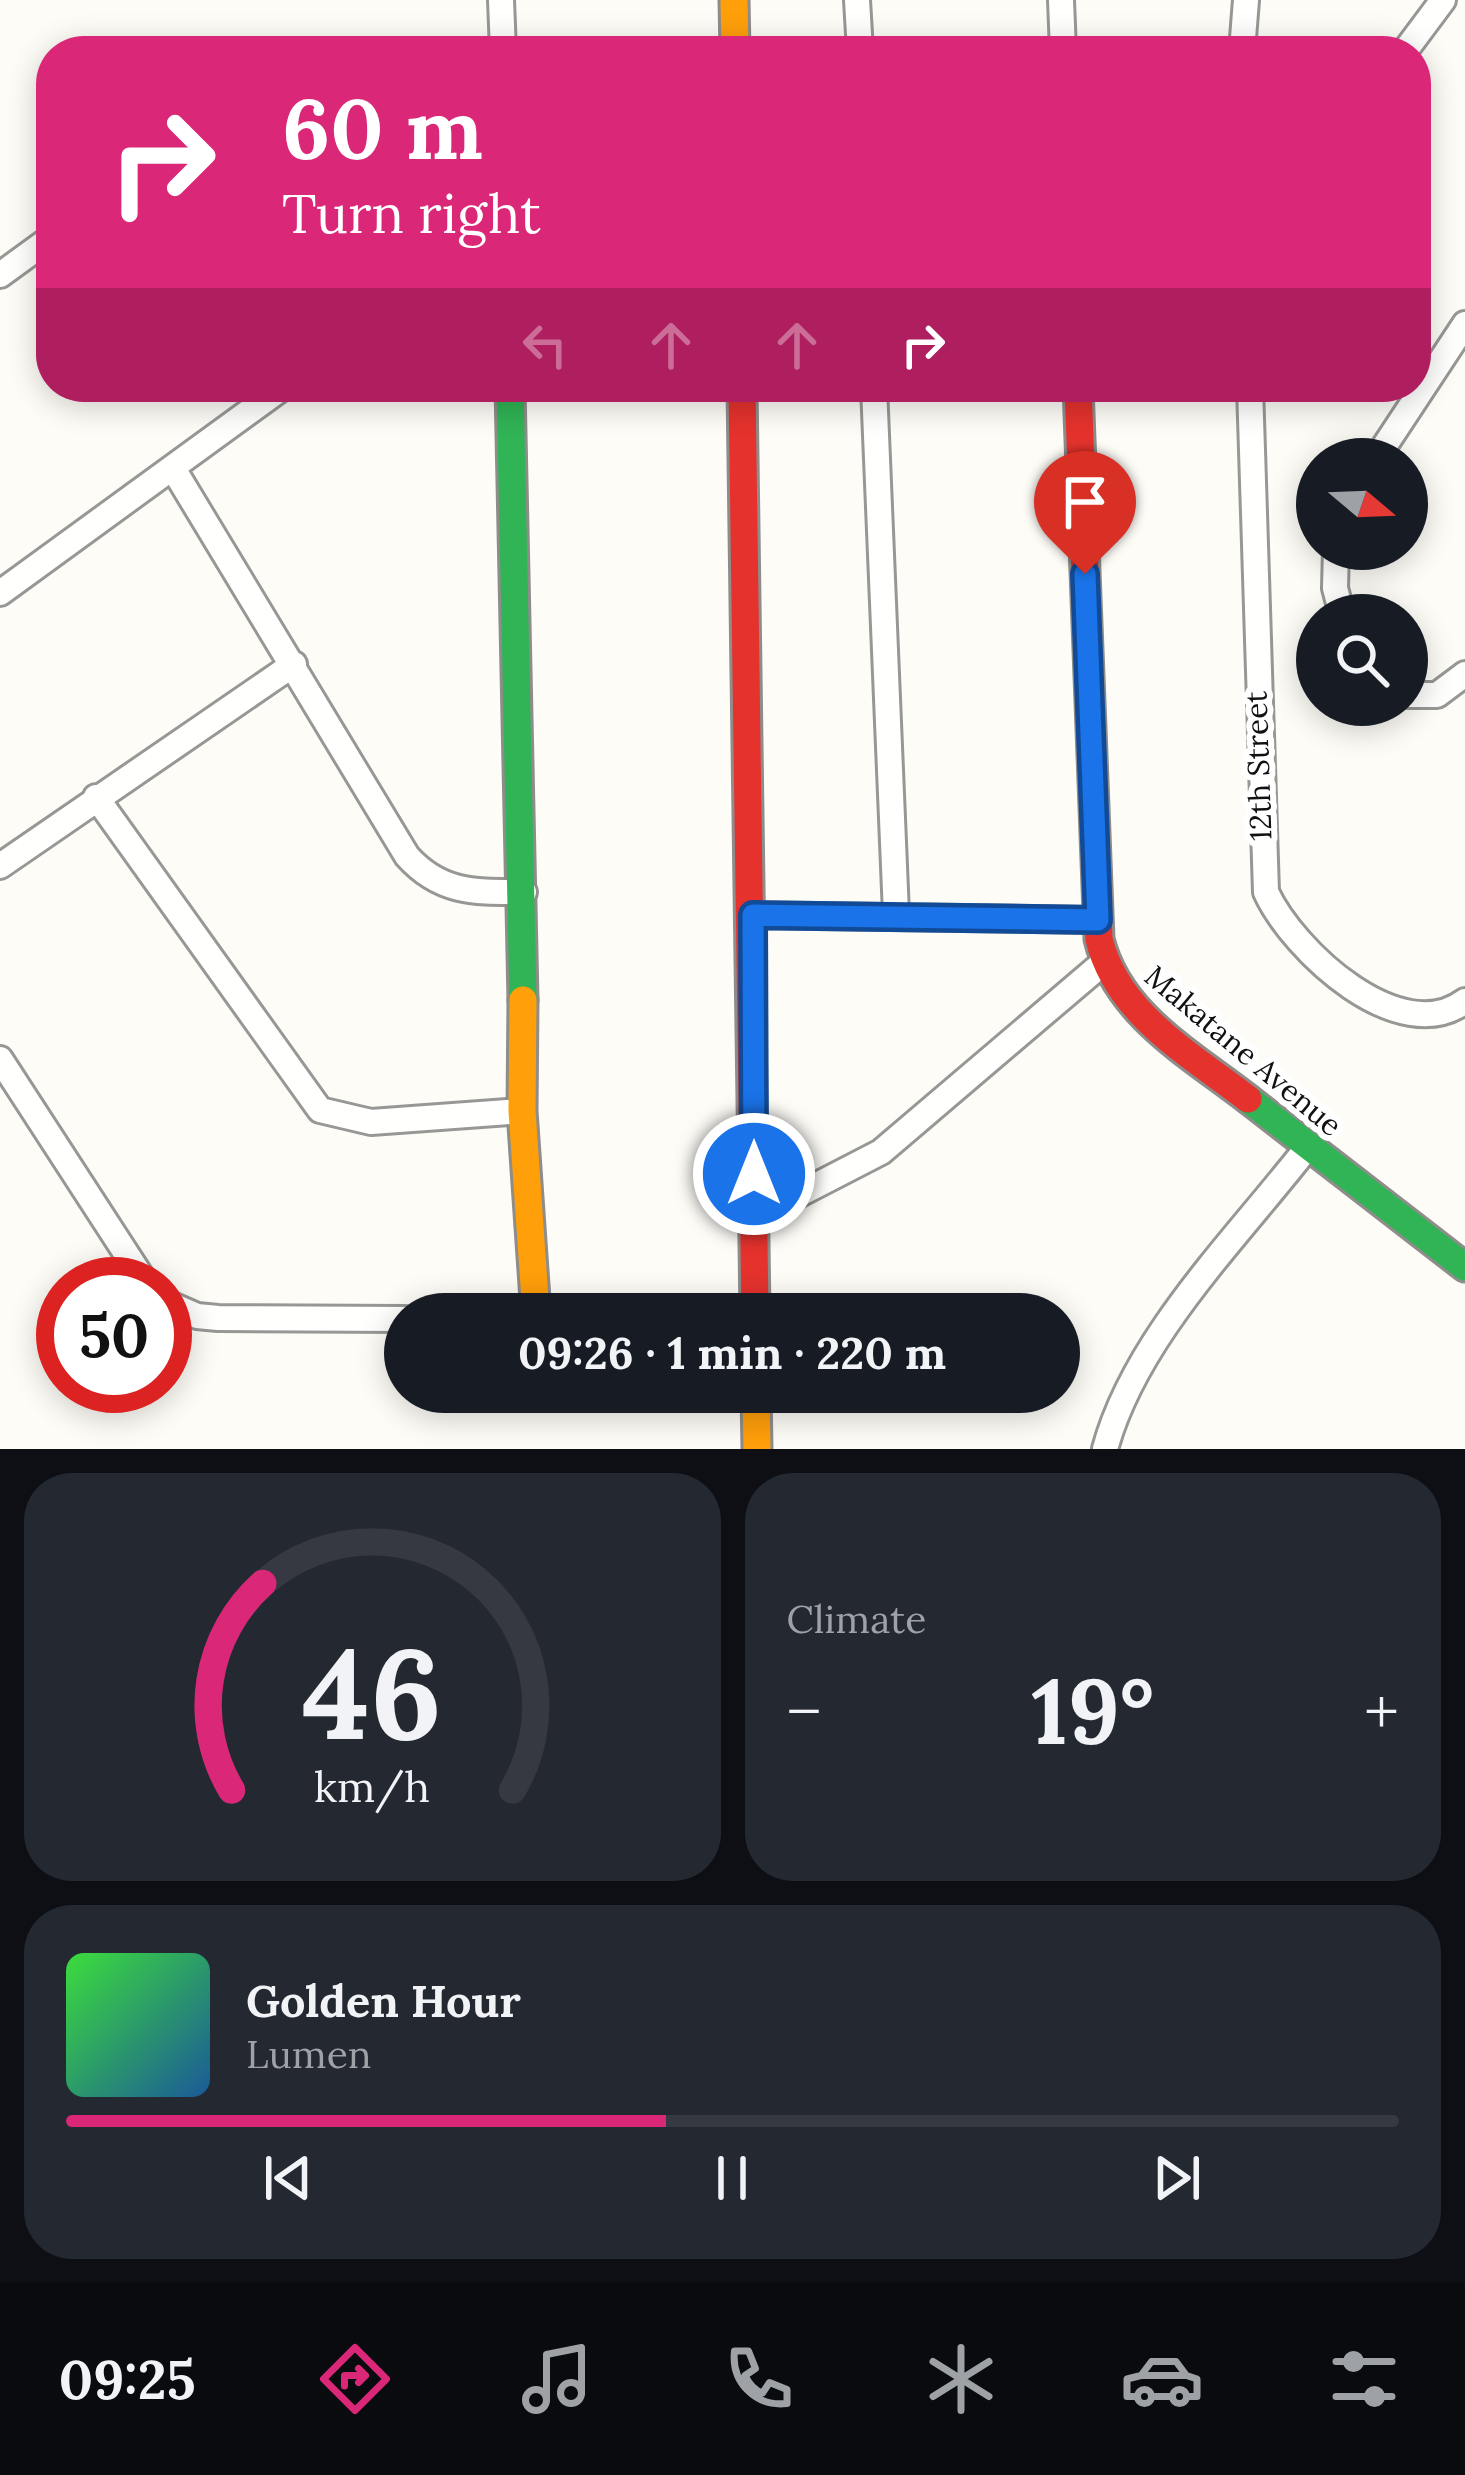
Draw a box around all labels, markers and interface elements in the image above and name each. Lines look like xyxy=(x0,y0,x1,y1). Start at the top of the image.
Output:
text: 60 m xyxy=(282,74,483,182)
icon: right xyxy=(84,84,240,240)
text: Turn right xyxy=(282,179,541,248)
icon: left xyxy=(512,312,578,378)
icon: ahead xyxy=(638,312,704,378)
icon: ahead xyxy=(764,312,830,378)
icon: right xyxy=(890,312,956,378)
north arrow xyxy=(1296,438,1428,570)
map controls xyxy=(1296,438,1428,726)
pin xyxy=(1034,451,1136,574)
icon: arrive xyxy=(1052,469,1118,535)
button: search xyxy=(1296,594,1428,726)
street label: 12th Street xyxy=(1236,690,1280,841)
street label: Makatane Avenue xyxy=(1137,957,1350,1144)
position arrow xyxy=(691,1111,817,1237)
speed limit sign: 50 xyxy=(36,1257,192,1413)
text: 09:26 · 1 min · 220 m xyxy=(518,1324,946,1381)
text: Climate xyxy=(787,1594,926,1644)
text: 46 xyxy=(302,1613,442,1773)
text: 19° xyxy=(1031,1653,1154,1769)
text: − xyxy=(787,1669,821,1753)
text: + xyxy=(1364,1669,1399,1753)
text: km/h xyxy=(314,1759,430,1814)
text: Golden Hour xyxy=(246,1972,521,2029)
text: Lumen xyxy=(246,2029,372,2079)
icon: previous xyxy=(255,2145,321,2211)
icon: pause xyxy=(699,2145,765,2211)
icon: next xyxy=(1144,2145,1210,2211)
icon: directions xyxy=(313,2337,397,2421)
icon: music xyxy=(515,2337,599,2421)
icon: phone xyxy=(717,2337,801,2421)
icon: climate xyxy=(919,2337,1003,2421)
icon: car xyxy=(1120,2337,1204,2421)
icon: filters xyxy=(1322,2337,1406,2421)
text: 09:25 xyxy=(59,2345,196,2414)

